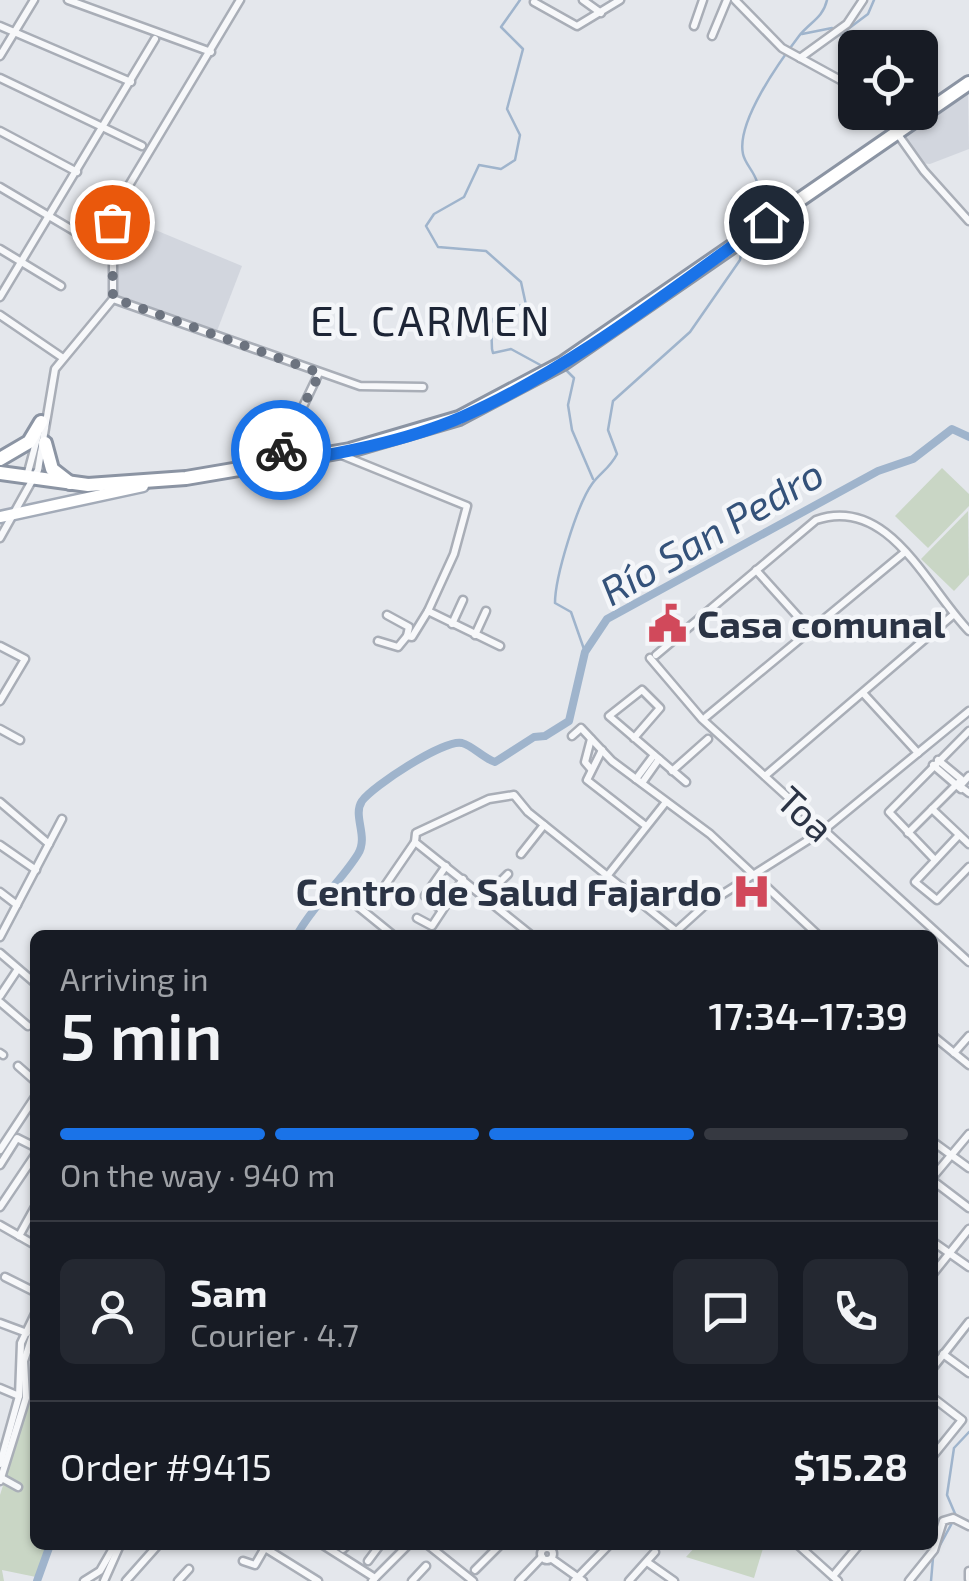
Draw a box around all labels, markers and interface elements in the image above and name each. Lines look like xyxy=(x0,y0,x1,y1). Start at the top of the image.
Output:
map controls xyxy=(838,30,938,130)
button: locate xyxy=(838,30,938,130)
pin xyxy=(70,180,155,265)
pin xyxy=(724,180,809,265)
icon: bag xyxy=(85,195,140,250)
icon: home xyxy=(739,195,794,250)
district label: EL CARMEN xyxy=(310,294,552,344)
courier xyxy=(231,400,331,500)
icon: bike xyxy=(254,423,309,478)
water label: Río San Pedro xyxy=(591,448,831,614)
place label: Casa comunal xyxy=(697,600,946,646)
public building icon: Casa comunal xyxy=(646,602,688,644)
street label: Toa xyxy=(768,776,844,850)
place label: Centro de Salud Fajardo xyxy=(296,868,722,914)
hospital icon: Centro de Salud Fajardo xyxy=(731,870,773,912)
text: Arriving in xyxy=(60,959,209,997)
text: 17:34–17:39 xyxy=(708,992,908,1038)
text: 5 min xyxy=(60,995,223,1073)
text: On the way · 940 m xyxy=(60,1155,335,1193)
button: person xyxy=(60,1259,165,1364)
button: chat xyxy=(673,1259,778,1364)
button: phone xyxy=(803,1259,908,1364)
text: Sam xyxy=(190,1269,267,1315)
text: Courier · 4.7 xyxy=(190,1315,359,1353)
text: Order #9415 xyxy=(60,1443,272,1489)
text: $15.28 xyxy=(794,1443,908,1489)

